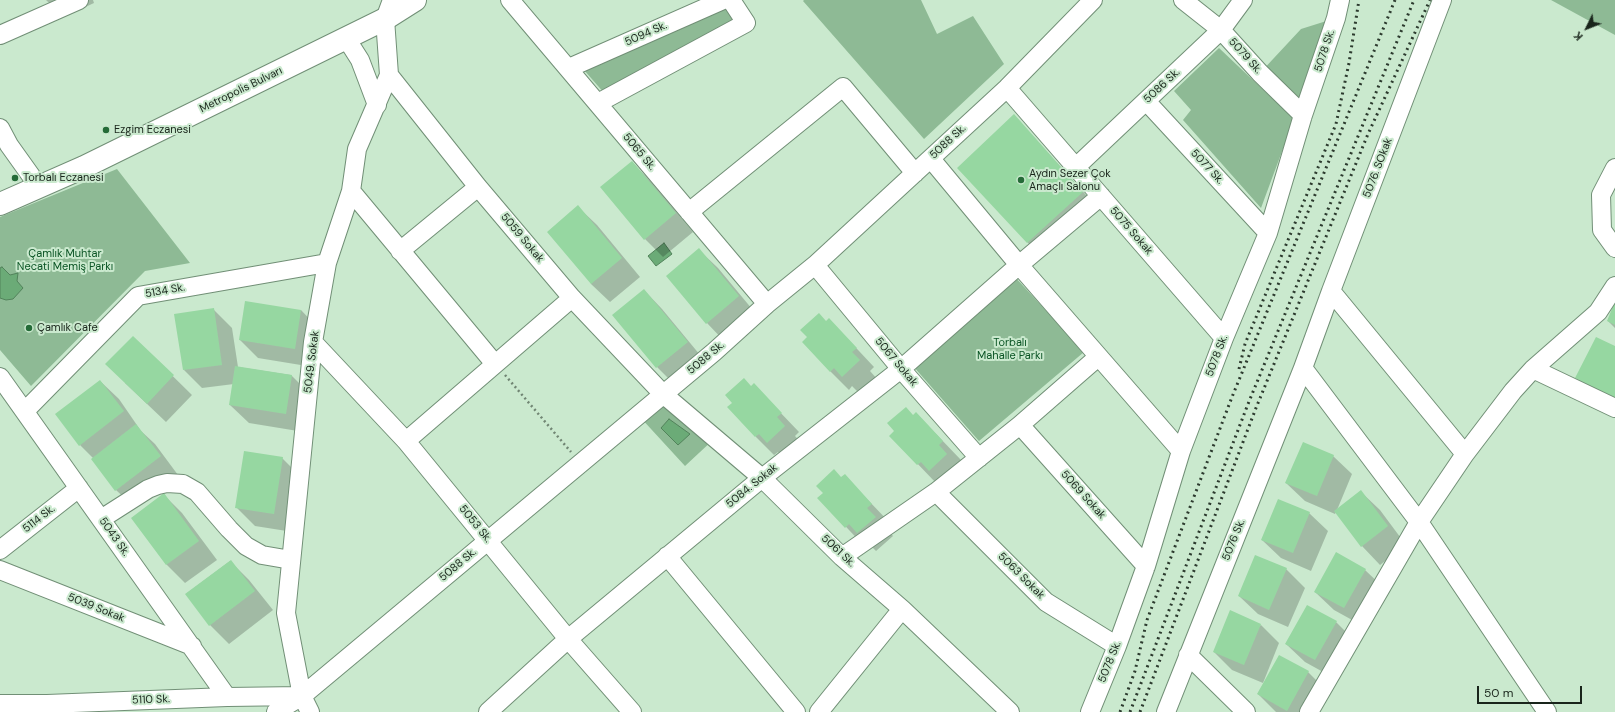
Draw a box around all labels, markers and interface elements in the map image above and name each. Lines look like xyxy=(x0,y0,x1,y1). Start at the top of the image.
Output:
north arrow xyxy=(1567,8,1607,48)
street label: 5094 Sk. xyxy=(623,19,669,49)
street label: 5078 Sk. xyxy=(1312,28,1338,74)
text: K xyxy=(1571,29,1586,44)
street label: 5079 Sk. xyxy=(1226,35,1264,77)
street label: Metropolis Bulvarı xyxy=(197,64,285,116)
street label: 5086 Sk. xyxy=(1141,66,1183,106)
street label: 5088 Sk. xyxy=(927,122,969,162)
place label: Ezgim Eczanesi xyxy=(114,123,191,137)
marker: Ezgim Eczanesi xyxy=(101,125,111,135)
street label: 5065 Sk. xyxy=(620,131,658,173)
street label: 5076. SOkak xyxy=(1361,136,1395,200)
street label: 5077 Sk. xyxy=(1188,147,1226,187)
place label: Aydın Sezer Çok Amaçlı Salonu xyxy=(1029,167,1111,193)
place label: Torbalı Eczanesi xyxy=(23,171,104,185)
marker: Torbalı Eczanesi xyxy=(10,173,20,183)
marker: Aydın Sezer Çok Amaçlı Salonu xyxy=(1016,175,1026,185)
street label: 5075 Sokak xyxy=(1107,204,1155,258)
street label: 5059 Sokak xyxy=(498,211,546,265)
park label: Çamlık Muhtar Necati Memiş Parkı xyxy=(17,247,113,273)
street label: 5134 Sk. xyxy=(144,281,186,301)
place label: Çamlık Cafe xyxy=(37,321,98,335)
marker: Çamlık Cafe xyxy=(24,323,34,333)
street label: 5049. Sokak xyxy=(302,330,322,394)
street label: 5078 Sk. xyxy=(1203,333,1231,379)
street label: 5067 Sokak xyxy=(872,335,920,389)
park label: Torbalı Mahalle Parkı xyxy=(977,336,1043,362)
street label: 5088 Sk. xyxy=(685,339,727,377)
street label: 5084. Sokak xyxy=(724,461,780,511)
street label: 5069 Sokak xyxy=(1058,468,1108,522)
street label: 5114 Sk. xyxy=(20,502,58,536)
street label: 5053 Sk. xyxy=(456,503,494,545)
street label: 5043 Sk. xyxy=(96,515,132,559)
street label: 5076 Sk. xyxy=(1220,517,1248,563)
street label: 5061 Sk. xyxy=(818,532,858,570)
street label: 5088 Sk. xyxy=(437,546,479,584)
street label: 5063 Sokak xyxy=(995,550,1047,602)
street label: 5039 Sokak xyxy=(66,591,126,625)
street label: 5078 Sk. xyxy=(1096,639,1124,685)
scale bar xyxy=(1479,678,1584,704)
text: 50 m xyxy=(1484,685,1513,701)
street label: 5110 Sk. xyxy=(132,693,170,707)

